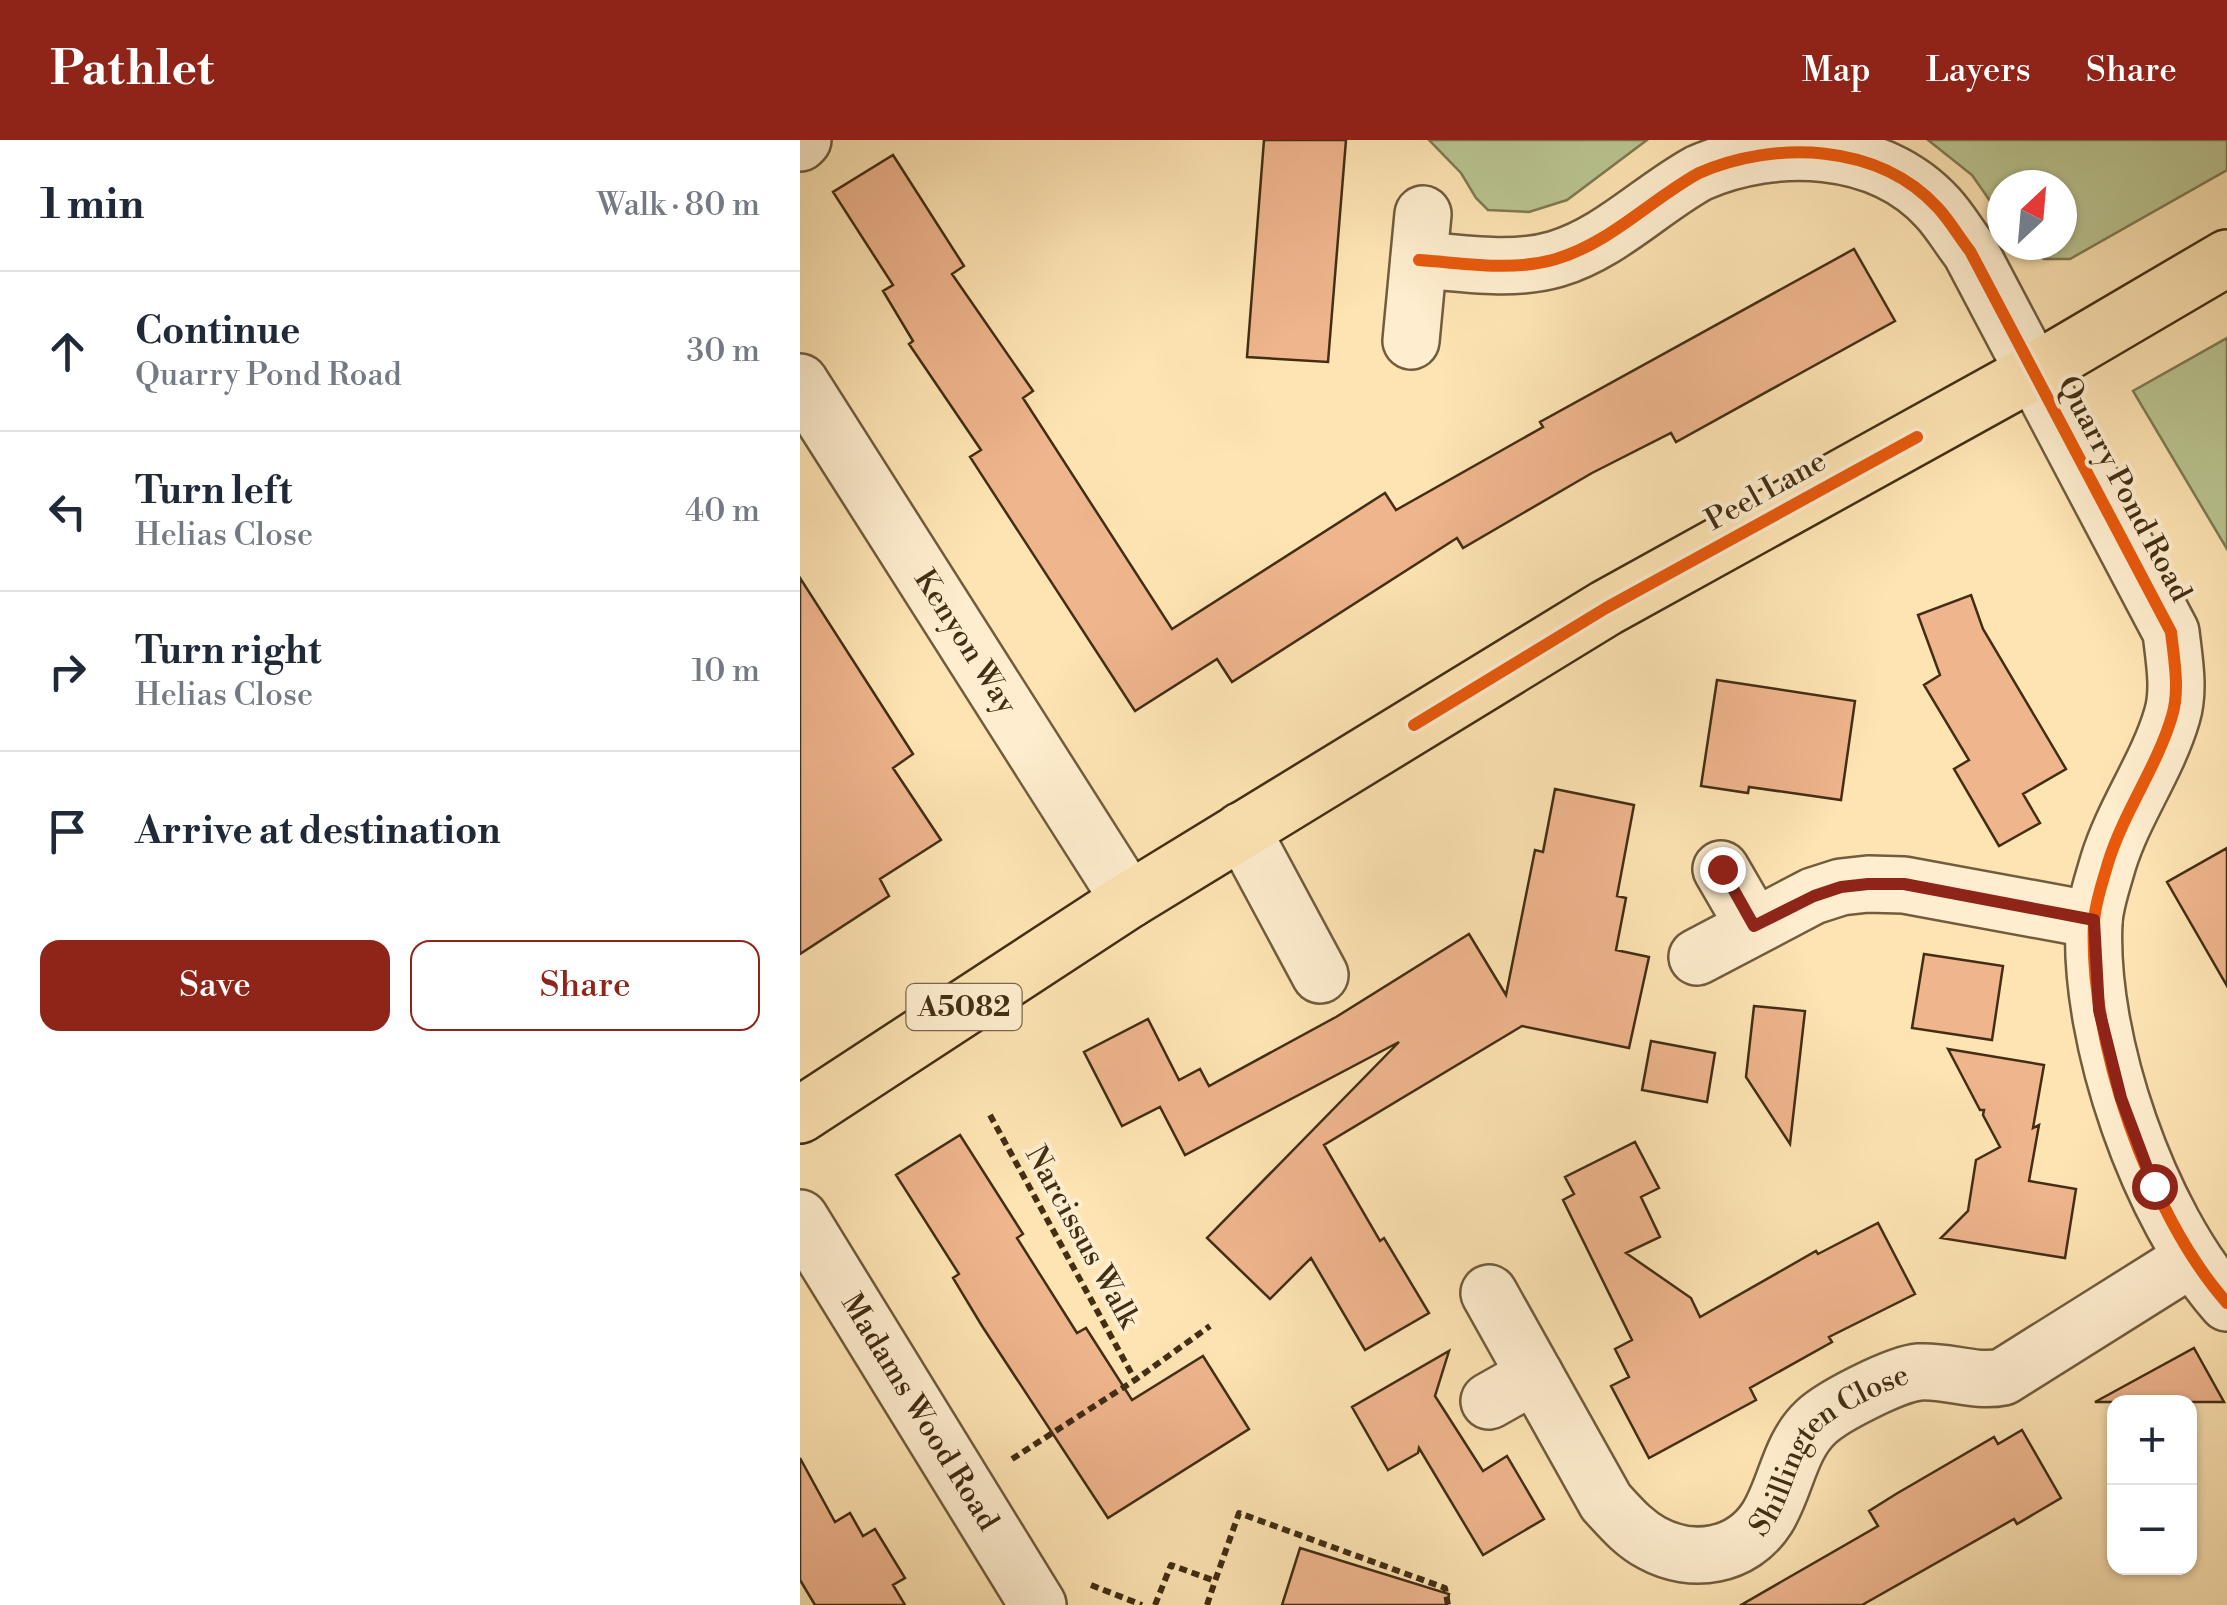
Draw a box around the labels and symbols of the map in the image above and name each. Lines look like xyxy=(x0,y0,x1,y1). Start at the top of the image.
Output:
north arrow xyxy=(1987,170,2077,260)
street label: Quarry Pond Road xyxy=(2049,370,2199,608)
street label: Peel Lane xyxy=(1699,442,1833,540)
street label: Kenyon Way xyxy=(905,562,1025,722)
route end xyxy=(1700,847,1746,893)
road number: A5082 xyxy=(906,984,1022,1030)
street label: Narcissus Walk xyxy=(1016,1139,1148,1336)
route start xyxy=(2132,1164,2178,1210)
street label: Madams Wood Road xyxy=(832,1287,1007,1538)
street label: Shillingten Close xyxy=(1741,1356,1914,1545)

